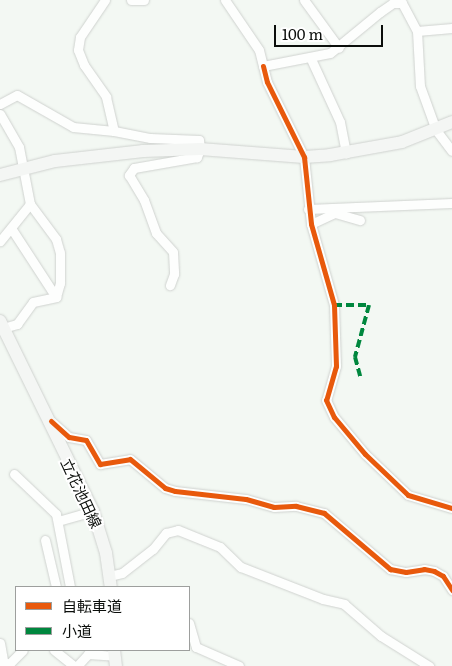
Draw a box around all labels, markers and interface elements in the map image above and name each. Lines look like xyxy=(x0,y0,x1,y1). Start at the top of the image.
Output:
scale bar xyxy=(277,15,386,47)
text: 100 m xyxy=(282,22,323,45)
street label: 立花池田線 xyxy=(58,455,106,531)
legend xyxy=(15,586,190,651)
text: 自転車道 xyxy=(62,594,122,617)
text: 小道 xyxy=(62,619,92,642)

